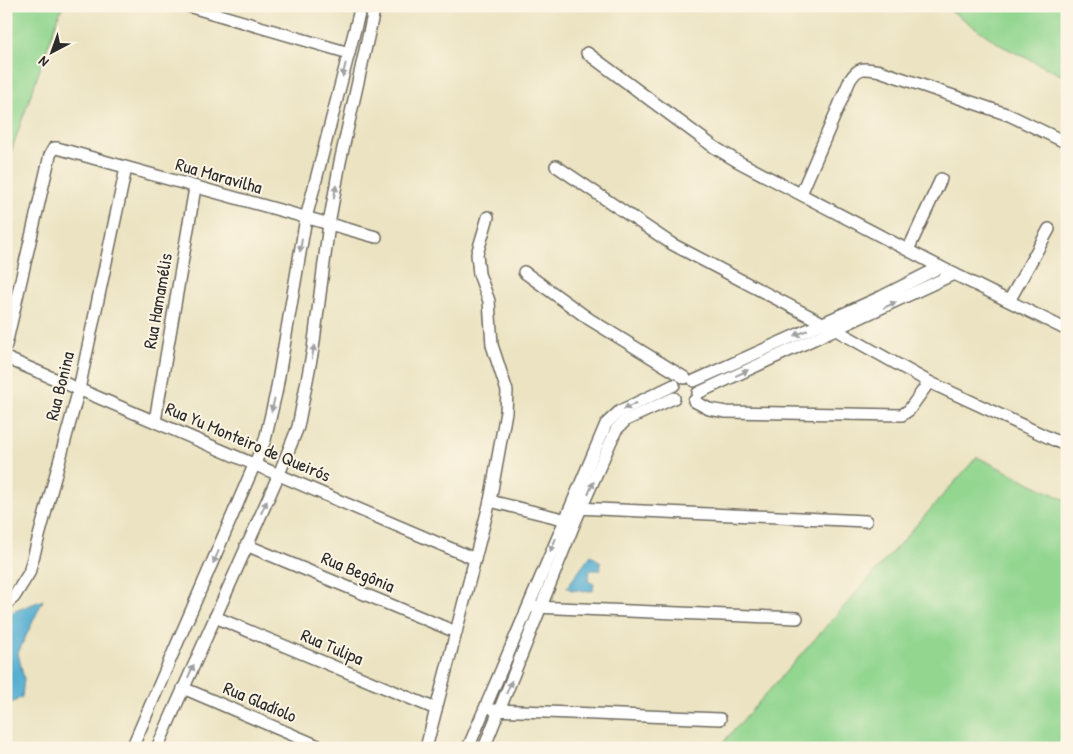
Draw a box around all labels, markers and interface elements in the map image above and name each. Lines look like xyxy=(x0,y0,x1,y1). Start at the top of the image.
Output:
north arrow xyxy=(28,28,78,78)
text: N xyxy=(34,52,52,72)
one-way arrow xyxy=(340,63,348,78)
street label: Rua Maravilha xyxy=(173,151,265,200)
one-way arrow xyxy=(331,183,339,199)
one-way arrow xyxy=(297,237,305,253)
street label: Rua Hamamélis xyxy=(137,251,178,351)
one-way arrow xyxy=(883,300,897,308)
one-way arrow xyxy=(794,329,808,337)
one-way arrow xyxy=(309,344,317,360)
street label: Rua Bonina xyxy=(39,349,80,423)
one-way arrow xyxy=(735,369,749,377)
street label: Rua Yu Monteiro de Queirós xyxy=(162,395,335,488)
one-way arrow xyxy=(269,398,277,413)
one-way arrow xyxy=(623,402,637,410)
one-way arrow xyxy=(588,481,596,495)
one-way arrow xyxy=(260,499,268,514)
one-way arrow xyxy=(549,538,557,552)
street label: Rua Begônia xyxy=(318,545,399,598)
one-way arrow xyxy=(211,550,219,564)
street label: Rua Tulipa xyxy=(297,622,367,671)
one-way arrow xyxy=(187,664,195,678)
street label: Rua Gladíolo xyxy=(220,675,301,728)
one-way arrow xyxy=(506,679,513,694)

